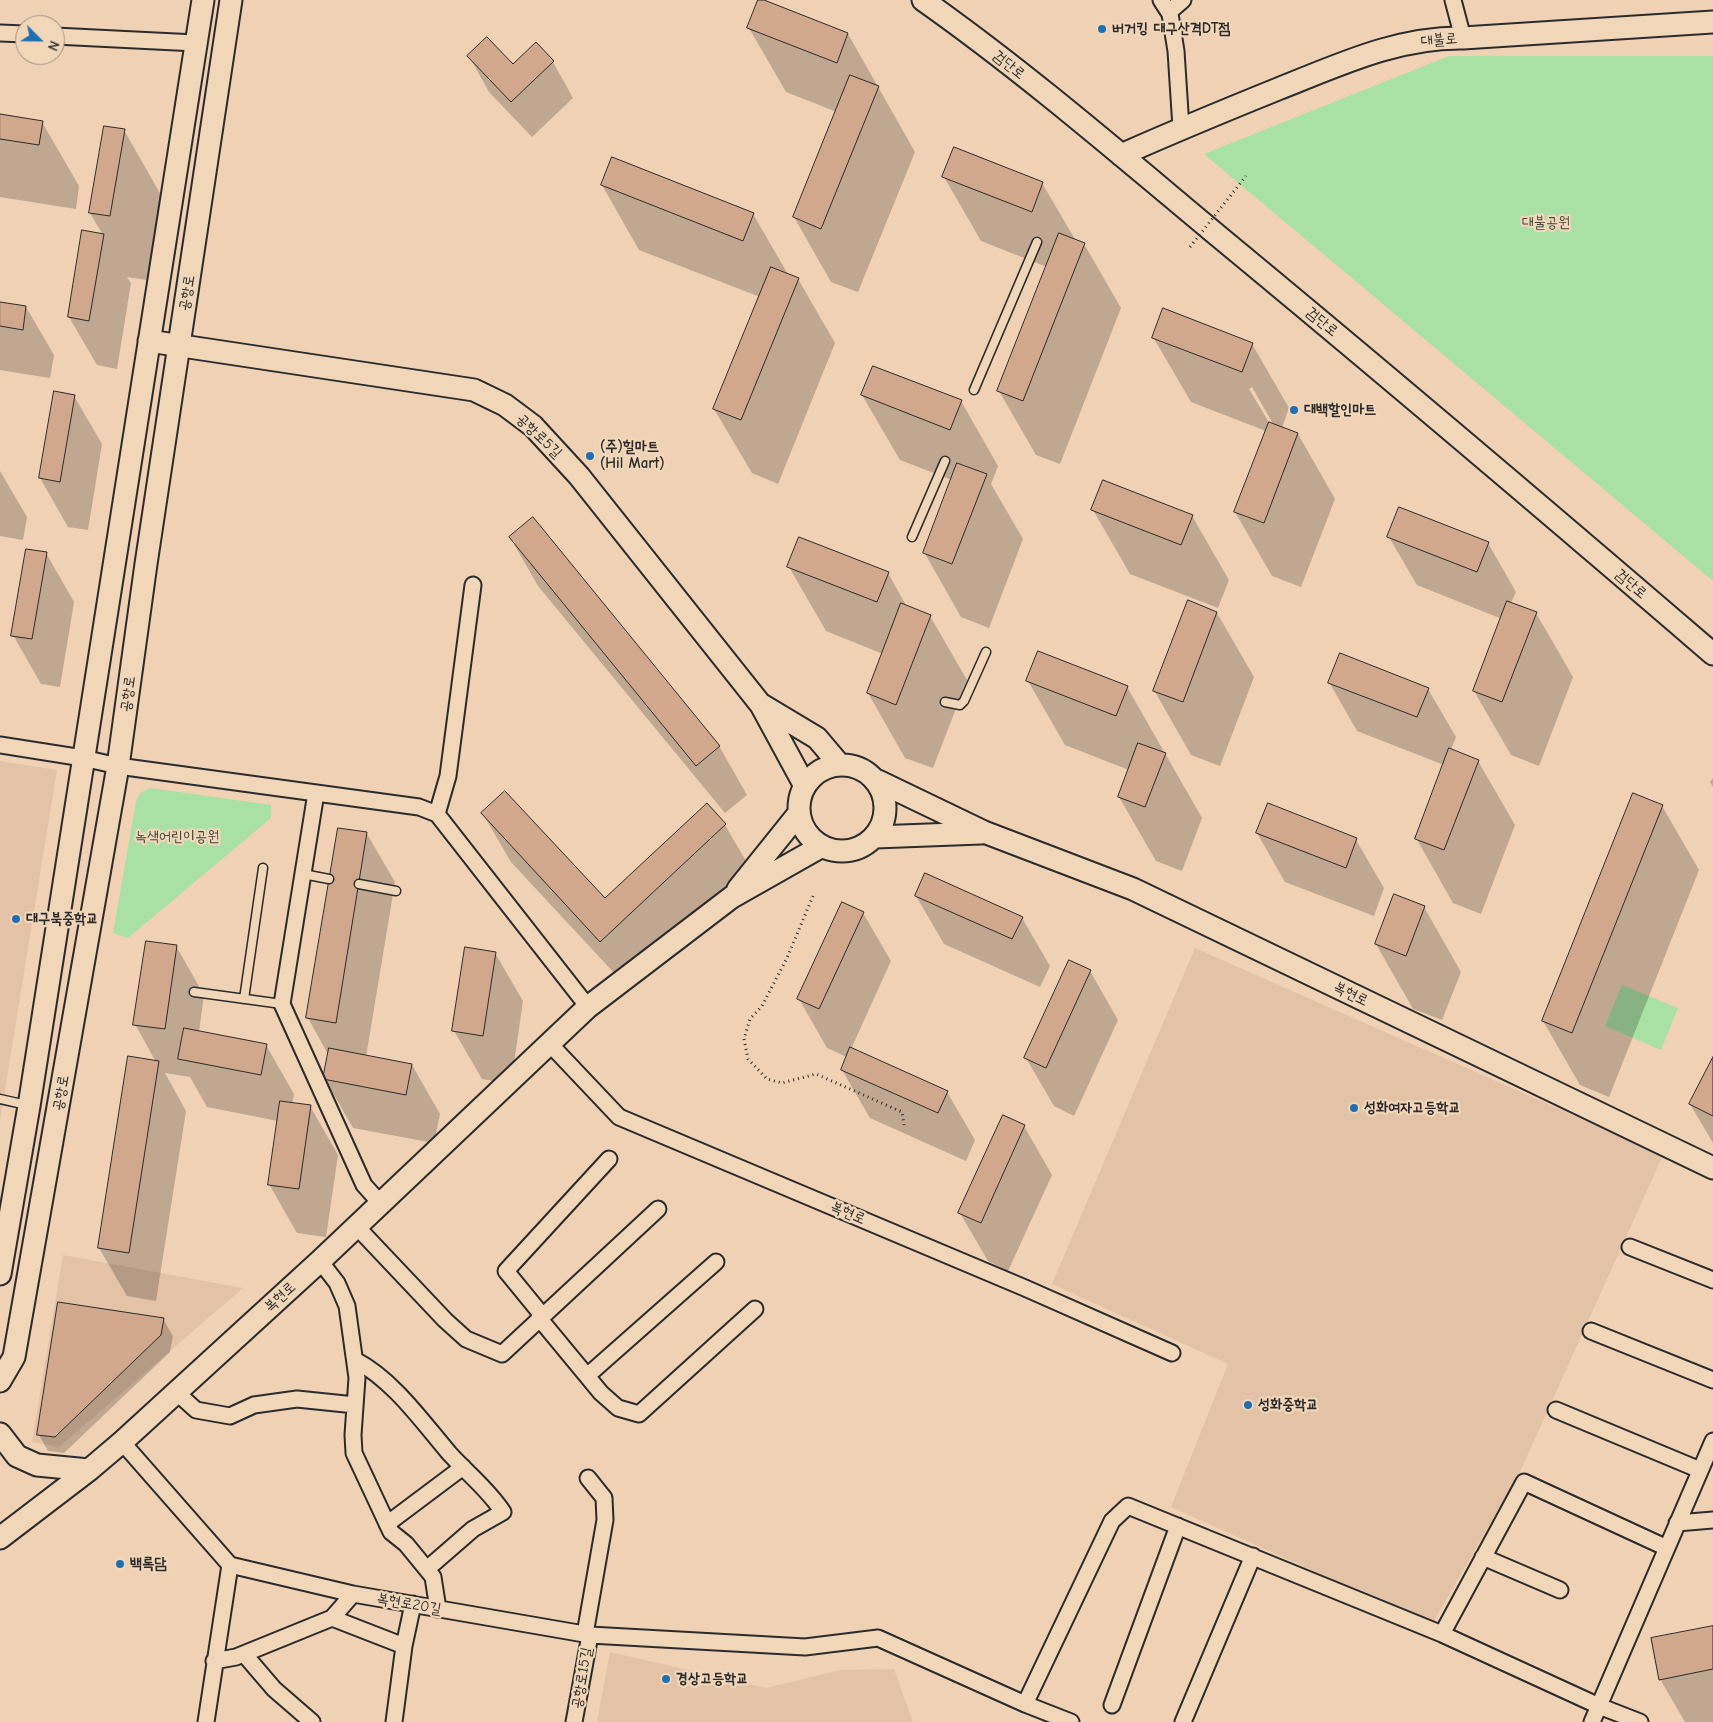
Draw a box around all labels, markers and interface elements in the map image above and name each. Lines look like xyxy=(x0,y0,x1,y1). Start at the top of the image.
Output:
north arrow xyxy=(15,15,65,65)
place label: 버거킹 대구산격DT점 xyxy=(1112,20,1231,38)
marker: 버거킹 대구산격DT점 xyxy=(1096,23,1108,35)
street label: 대불로 xyxy=(1420,29,1458,51)
text: N xyxy=(44,38,63,53)
street label: 검단로 xyxy=(989,47,1029,83)
park label: 대불공원 xyxy=(1522,214,1570,232)
street label: 공항로 xyxy=(175,274,199,312)
street label: 검단로 xyxy=(1302,303,1342,341)
place label: 대백할인마트 xyxy=(1304,401,1376,419)
marker: 대백할인마트 xyxy=(1288,404,1300,416)
street label: 공항로5길 xyxy=(512,410,566,462)
place label: (주)힐마트 (Hil Mart) xyxy=(600,438,665,473)
marker: (주)힐마트 (Hil Mart) xyxy=(584,450,596,462)
street label: 검단로 xyxy=(1611,565,1651,603)
street label: 공항로 xyxy=(117,675,139,713)
park label: 녹색어린이공원 xyxy=(135,828,219,846)
place label: 대구북중학교 xyxy=(26,910,98,928)
marker: 대구북중학교 xyxy=(10,913,22,925)
street label: 복현로 xyxy=(1331,978,1371,1010)
street label: 공항로 xyxy=(49,1074,73,1112)
place label: 성화여자고등학교 xyxy=(1364,1099,1461,1117)
marker: 성화여자고등학교 xyxy=(1348,1102,1360,1114)
street label: 복현로 xyxy=(828,1198,868,1228)
street label: 복현로 xyxy=(261,1278,299,1316)
place label: 성화중학교 xyxy=(1258,1396,1318,1414)
marker: 성화중학교 xyxy=(1242,1399,1254,1411)
place label: 백록담 xyxy=(130,1555,166,1573)
marker: 백록담 xyxy=(114,1558,126,1570)
street label: 복현로20길 xyxy=(375,1589,443,1619)
street label: 공항로15길 xyxy=(568,1646,596,1710)
place label: 경상고등학교 xyxy=(676,1670,748,1688)
marker: 경상고등학교 xyxy=(660,1673,672,1685)

